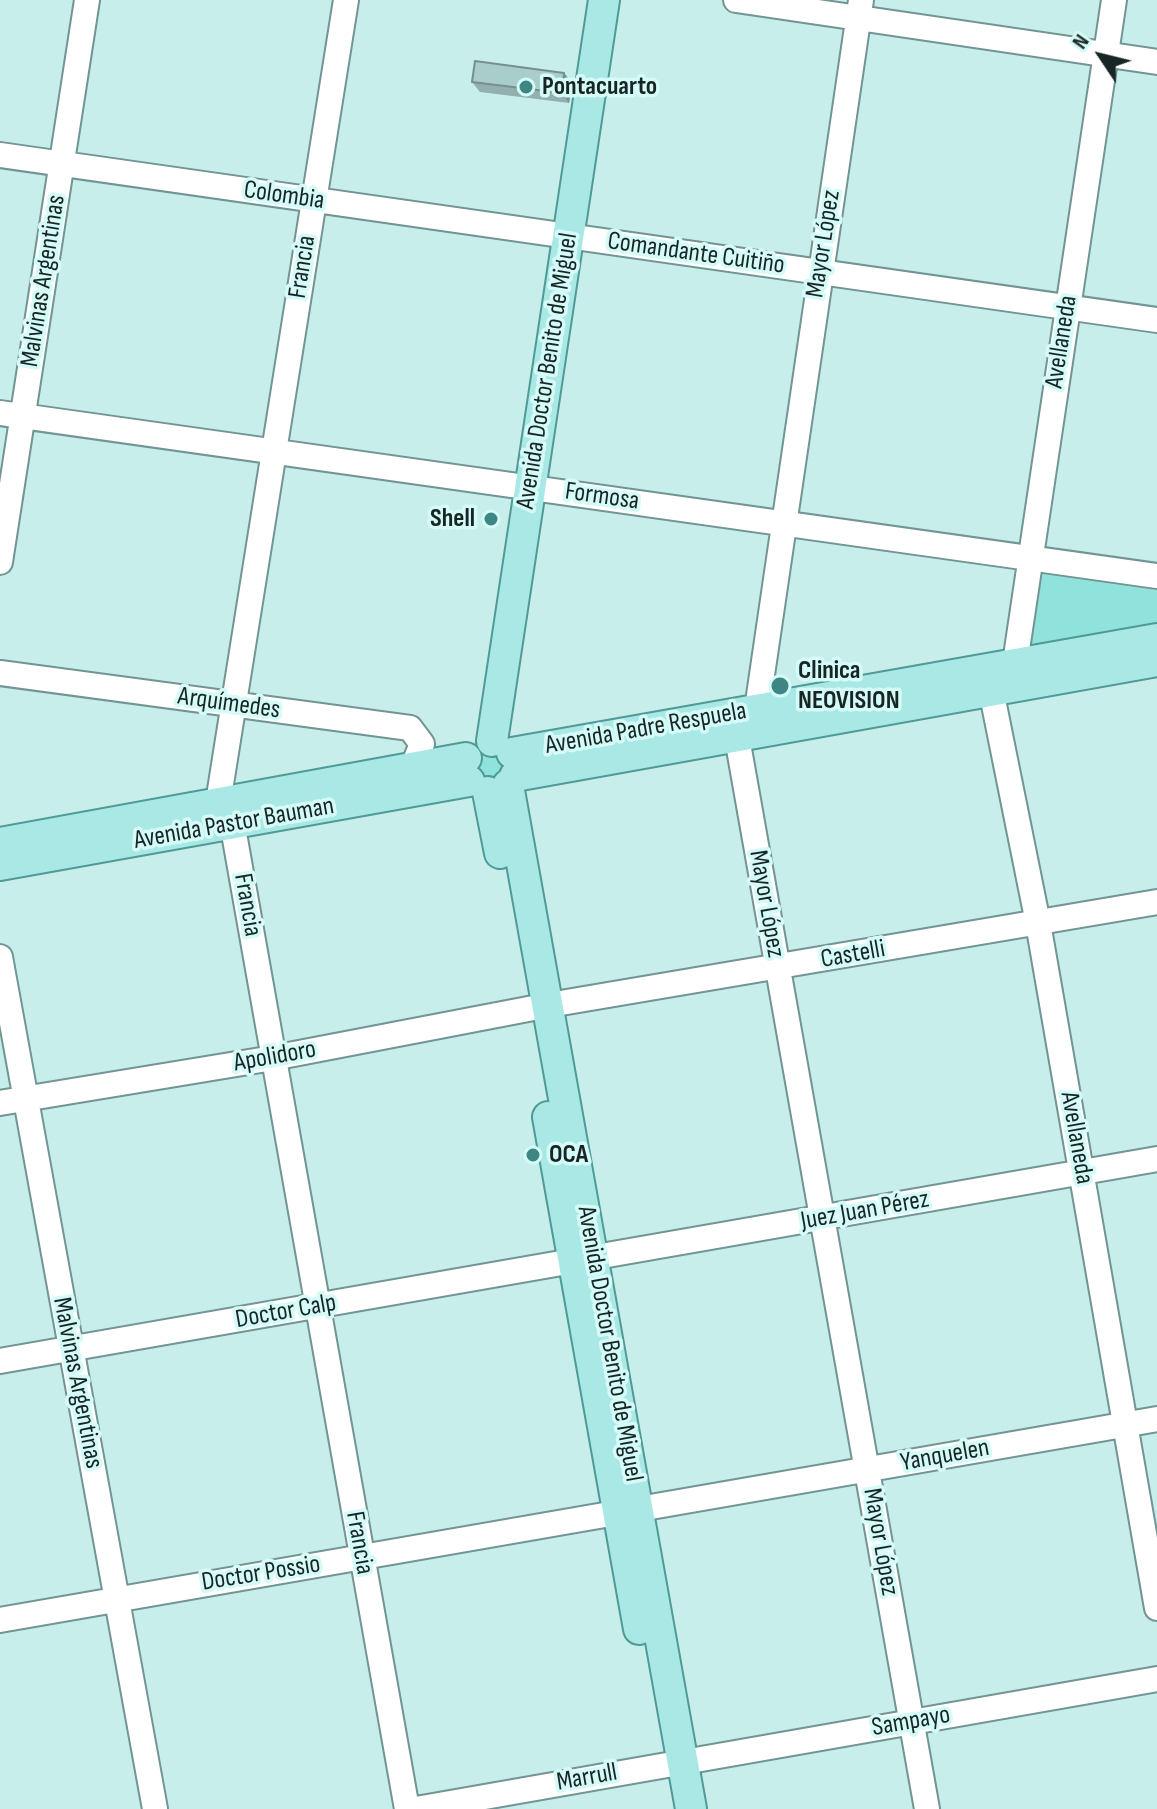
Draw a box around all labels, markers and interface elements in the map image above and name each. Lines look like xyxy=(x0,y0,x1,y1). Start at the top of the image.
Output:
north arrow xyxy=(1061,16,1141,96)
text: N xyxy=(1067,29,1095,55)
place label: Pontacuarto xyxy=(542,71,657,103)
marker: Pontacuarto xyxy=(517,78,535,96)
street label: Colombia xyxy=(242,175,326,217)
street label: Mayor López xyxy=(800,188,848,300)
street label: Malvinas Argentinas xyxy=(15,193,73,369)
street label: Comandante Cuitiño xyxy=(606,226,786,282)
street label: Avenida Doctor Benito de Miguel xyxy=(511,231,585,511)
street label: Francia xyxy=(283,233,323,301)
street label: Avellaneda xyxy=(1039,294,1085,390)
street label: Formosa xyxy=(563,476,641,518)
place label: Shell xyxy=(430,503,475,535)
marker: Shell xyxy=(482,510,500,528)
place label: Clinica NEOVISION xyxy=(798,655,900,716)
marker: Clinica NEOVISION xyxy=(769,675,791,697)
street label: Arquímedes xyxy=(176,681,282,727)
street label: Avenida Padre Respuela xyxy=(543,696,749,762)
street label: Avenida Pastor Bauman xyxy=(132,791,336,857)
street label: Mayor López xyxy=(741,848,791,960)
street label: Francia xyxy=(226,871,268,939)
street label: Castelli xyxy=(818,934,888,976)
street label: Apolidoro xyxy=(231,1034,319,1080)
street label: Avellaneda xyxy=(1053,1089,1099,1187)
place label: OCA xyxy=(549,1139,588,1171)
marker: OCA xyxy=(524,1146,542,1164)
street label: Juez Juan Pérez xyxy=(798,1184,932,1238)
street label: Avenida Doctor Benito de Miguel xyxy=(569,1204,649,1484)
street label: Doctor Calp xyxy=(233,1288,339,1336)
street label: Malvinas Argentinas xyxy=(45,1295,109,1471)
street label: Yanquelen xyxy=(898,1433,992,1479)
street label: Mayor López xyxy=(855,1486,905,1598)
street label: Francia xyxy=(338,1509,380,1577)
street label: Doctor Possio xyxy=(199,1549,323,1599)
street label: Sampayo xyxy=(869,1700,953,1744)
street label: Marrull xyxy=(554,1757,620,1799)

